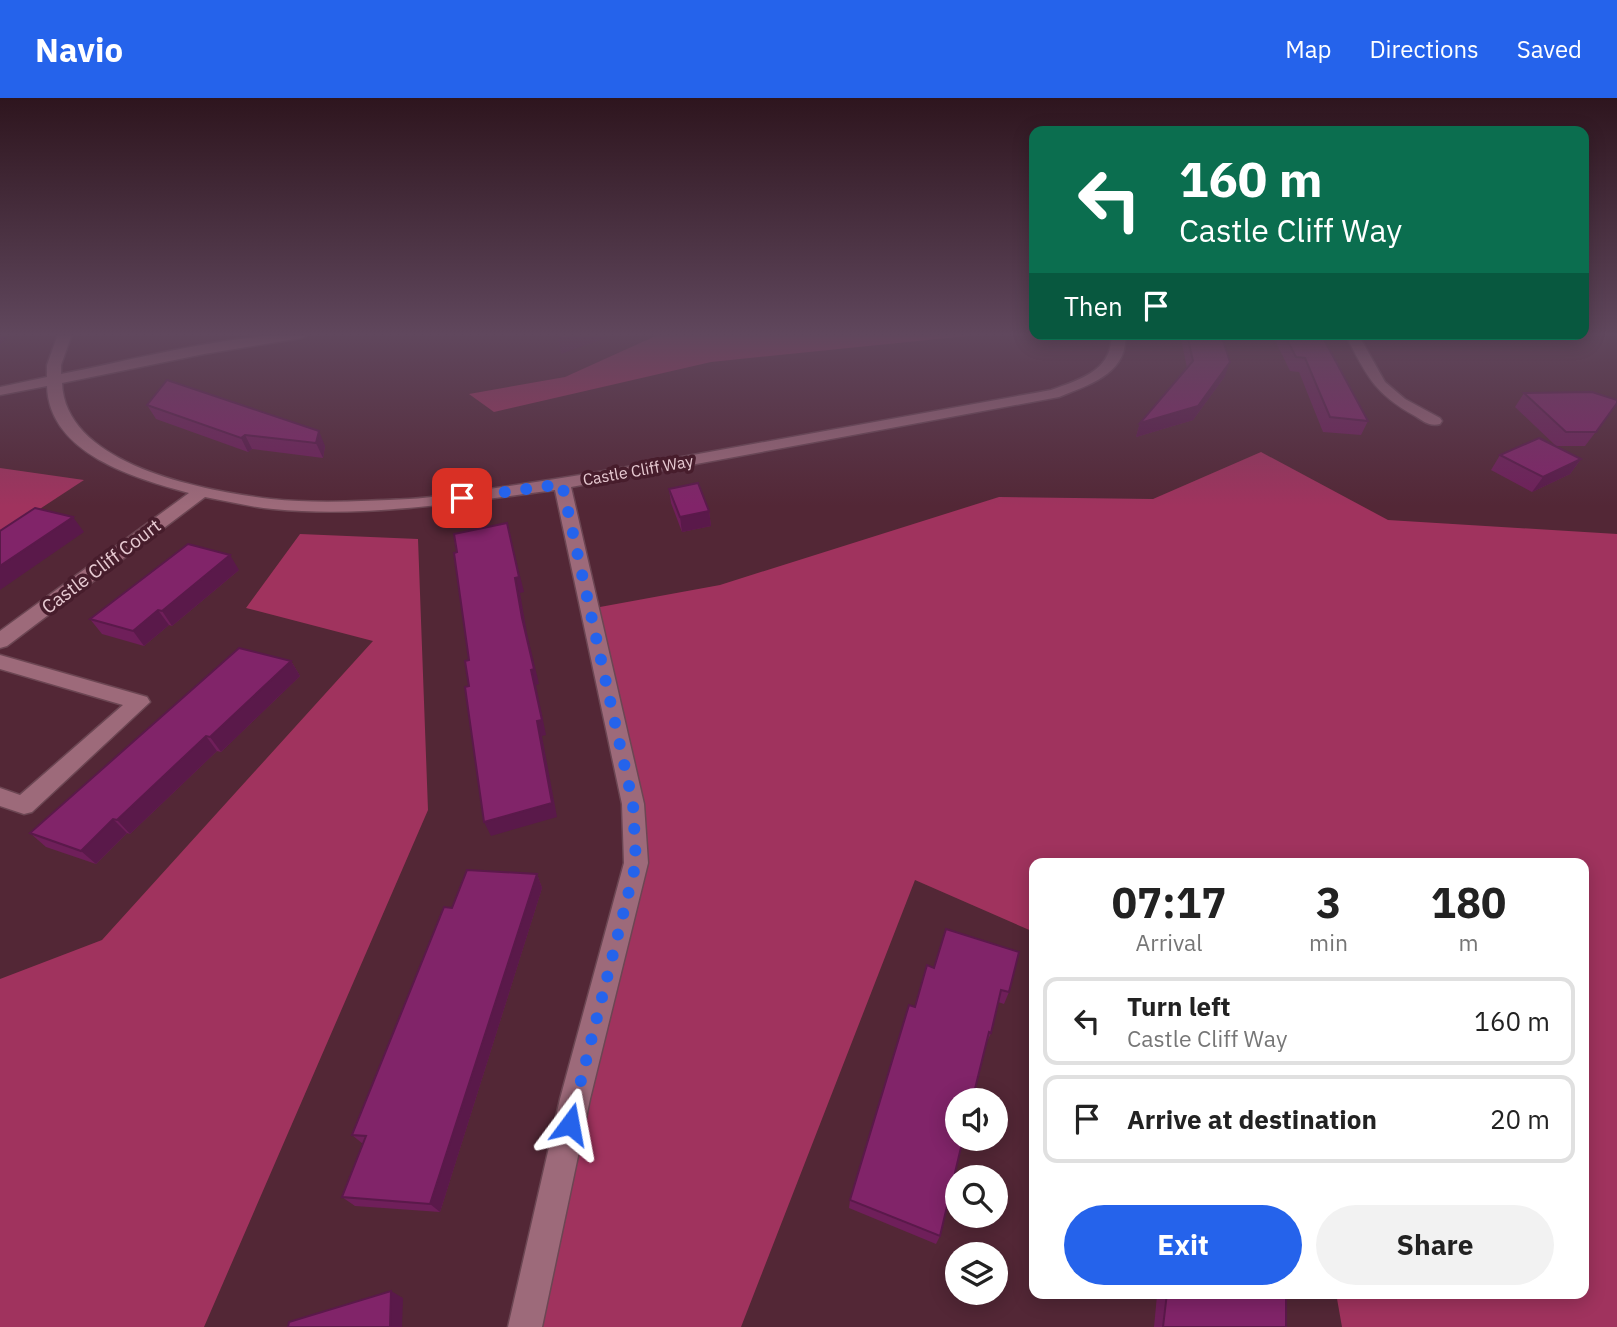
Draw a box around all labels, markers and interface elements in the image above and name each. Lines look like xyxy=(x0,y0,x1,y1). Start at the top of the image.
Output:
text: Navio xyxy=(35,28,123,71)
text: Map xyxy=(1285,33,1331,65)
text: Directions xyxy=(1369,33,1479,65)
text: Saved xyxy=(1517,33,1582,65)
text: 160 m xyxy=(1179,147,1323,210)
icon: left xyxy=(1064,154,1155,245)
text: Castle Cliff Way xyxy=(1179,209,1402,251)
icon: arrive xyxy=(1137,287,1175,325)
text: Then xyxy=(1064,289,1123,323)
street label: Castle Cliff Way xyxy=(581,450,695,490)
pin xyxy=(432,468,492,528)
icon: arrive xyxy=(443,479,481,517)
street label: Castle Cliff Court xyxy=(37,513,165,619)
text: 07:17 xyxy=(1112,875,1226,930)
text: 3 xyxy=(1316,875,1341,930)
text: 180 xyxy=(1431,875,1506,930)
text: Arrival xyxy=(1136,927,1203,957)
text: min xyxy=(1309,927,1348,957)
text: m xyxy=(1458,927,1479,957)
text: Turn left xyxy=(1127,989,1230,1023)
icon: left xyxy=(1068,1002,1106,1040)
text: 160 m xyxy=(1474,1004,1550,1038)
text: Castle Cliff Way xyxy=(1127,1023,1288,1053)
position arrow xyxy=(533,1087,607,1161)
map controls xyxy=(945,1088,1008,1305)
button: sound xyxy=(945,1088,1008,1151)
icon: arrive xyxy=(1068,1100,1106,1138)
text: Arrive at destination xyxy=(1127,1102,1377,1136)
text: 20 m xyxy=(1490,1102,1550,1136)
button: search xyxy=(945,1165,1008,1228)
button: Exit xyxy=(1064,1205,1302,1285)
button: Share xyxy=(1316,1205,1554,1285)
button: layers xyxy=(945,1242,1008,1305)

